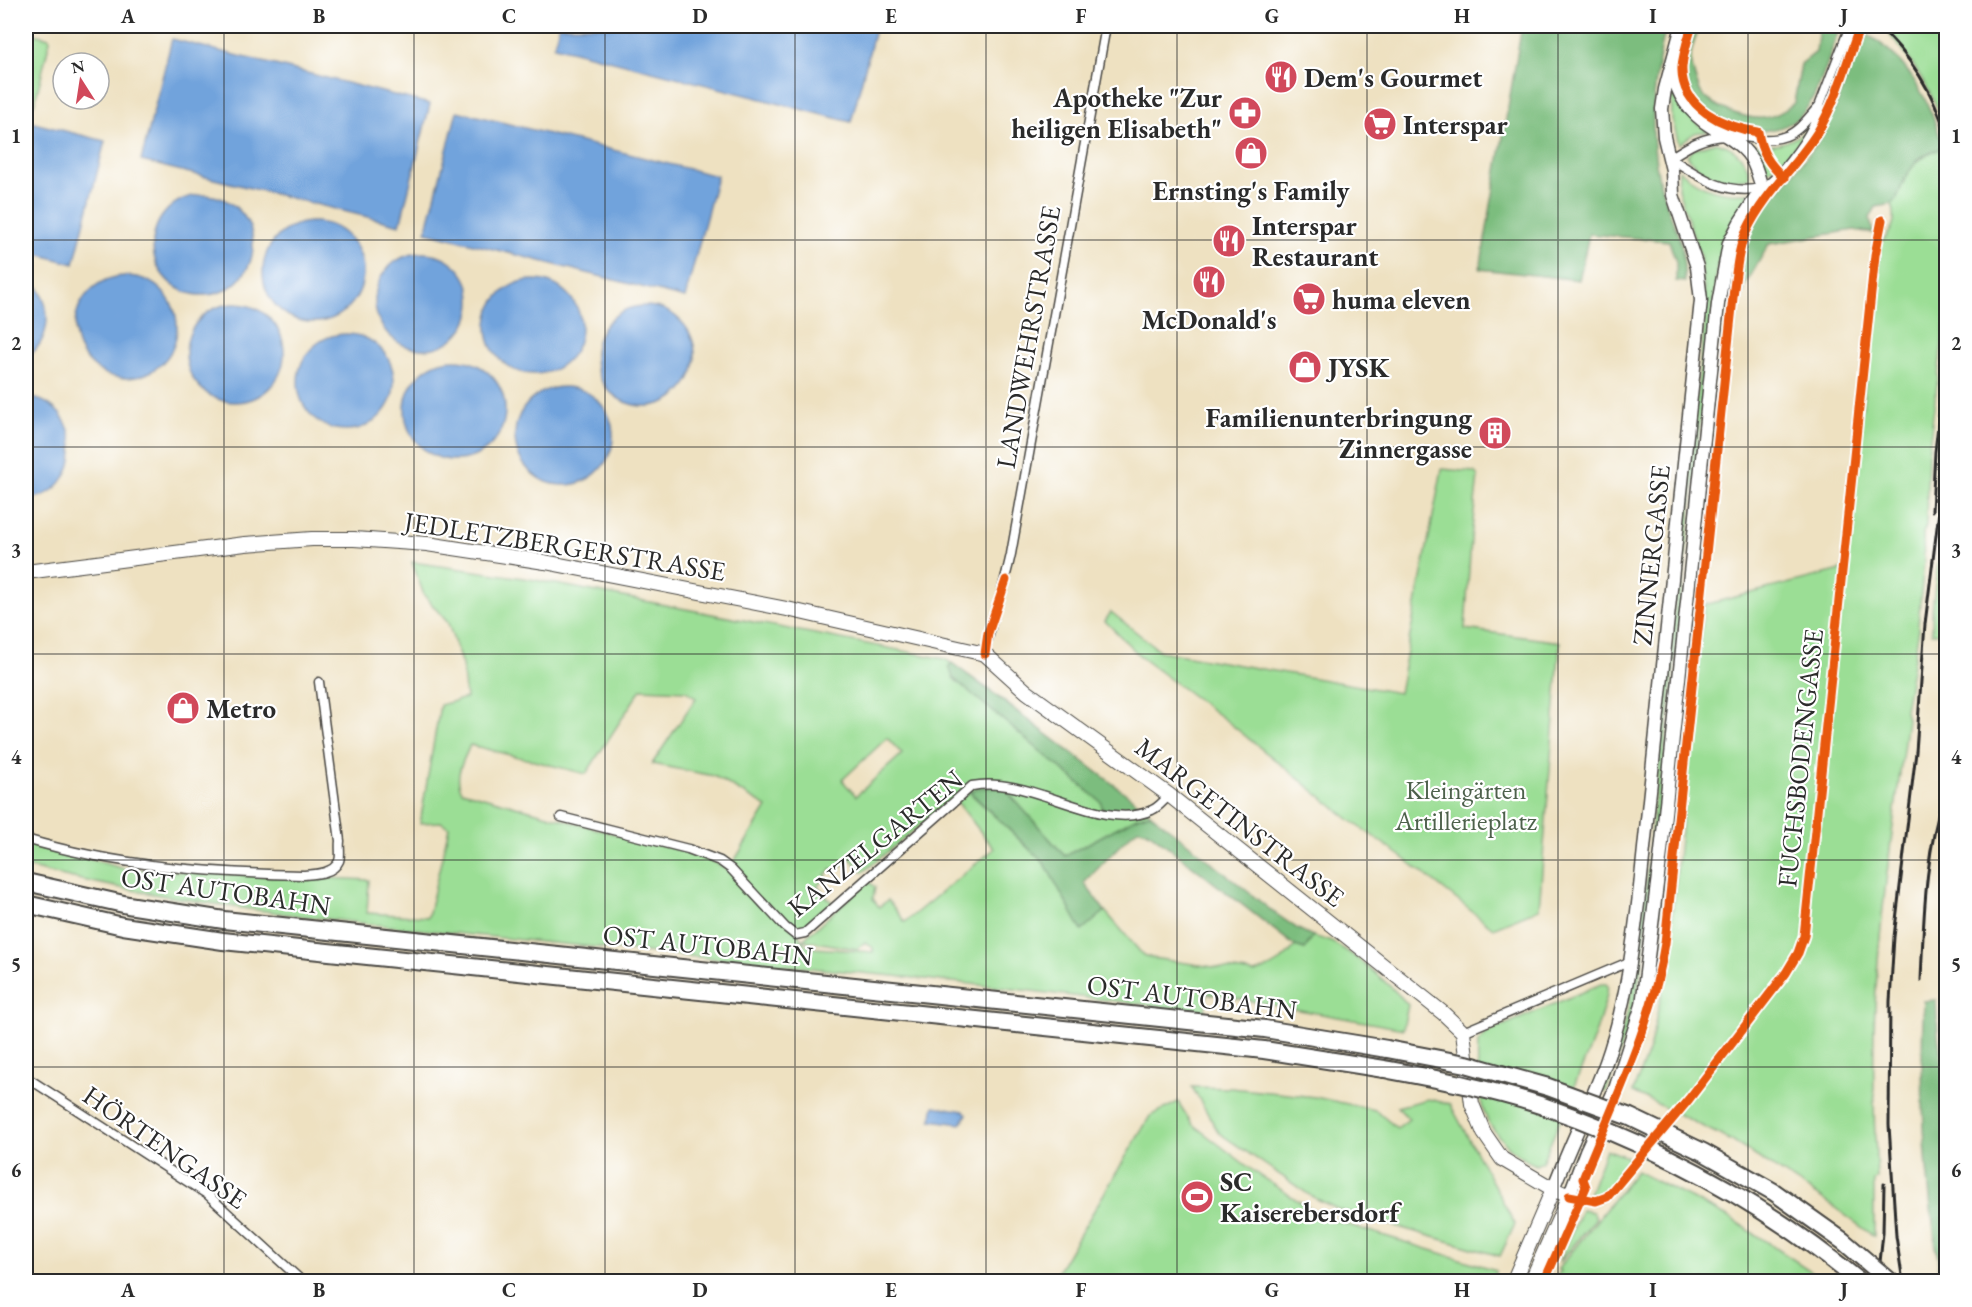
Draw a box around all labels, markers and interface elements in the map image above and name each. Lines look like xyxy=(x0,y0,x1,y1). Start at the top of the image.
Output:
text: A xyxy=(120,3,136,29)
text: B xyxy=(313,3,325,29)
text: C xyxy=(502,3,516,29)
text: D xyxy=(692,3,708,29)
text: E xyxy=(885,3,897,29)
text: F xyxy=(1076,3,1087,29)
text: G xyxy=(1265,3,1279,29)
text: H xyxy=(1454,3,1470,29)
text: I xyxy=(1649,3,1657,29)
text: J xyxy=(1838,3,1848,29)
north arrow xyxy=(51,51,111,111)
text: N xyxy=(69,55,87,78)
restaurant icon: Dem's Gourmet xyxy=(1263,59,1299,95)
place label: Dem's Gourmet xyxy=(1304,60,1482,95)
place label: Apotheke "Zur heiligen Elisabeth" xyxy=(1011,80,1223,146)
pharmacy icon: Apotheke "Zur heiligen Elisabeth" xyxy=(1227,95,1263,131)
supermarket icon: Interspar xyxy=(1362,106,1398,142)
place label: Interspar xyxy=(1403,107,1509,142)
text: 1 xyxy=(11,123,21,149)
text: 1 xyxy=(1951,123,1961,149)
shop icon: Ernsting's Family xyxy=(1233,135,1269,171)
place label: Ernsting's Family xyxy=(1152,173,1351,208)
street label: LANDWEHRSTRASSE xyxy=(988,203,1068,471)
place label: Interspar Restaurant xyxy=(1252,208,1378,274)
restaurant icon: Interspar Restaurant xyxy=(1211,223,1247,259)
restaurant icon: McDonald's xyxy=(1191,264,1227,300)
supermarket icon: huma eleven xyxy=(1291,281,1327,317)
place label: huma eleven xyxy=(1332,282,1471,317)
place label: McDonald's xyxy=(1142,302,1277,337)
text: 2 xyxy=(11,330,22,356)
text: 2 xyxy=(1951,330,1962,356)
shop icon: JYSK xyxy=(1287,349,1323,385)
place label: JYSK xyxy=(1325,350,1390,385)
place label: Familienunterbringung Zinnergasse xyxy=(1206,400,1472,466)
building icon: Familienunterbringung Zinnergasse xyxy=(1477,415,1513,451)
street label: ZINNERGASSE xyxy=(1624,463,1678,647)
street label: JEDLETZBERGERSTRASSE xyxy=(400,503,728,589)
text: 3 xyxy=(11,537,21,563)
text: 3 xyxy=(1951,537,1961,563)
street label: FUCHSBODENGASSE xyxy=(1769,627,1831,889)
shop icon: Metro xyxy=(165,690,201,726)
place label: Metro xyxy=(206,691,276,726)
street label: MARGETINSTRASSE xyxy=(1128,729,1352,915)
text: 4 xyxy=(11,744,22,770)
text: 4 xyxy=(1951,744,1962,770)
street label: KANZELGARTEN xyxy=(780,761,970,924)
park label: Kleingärten Artillerieplatz xyxy=(1394,772,1538,838)
street label: OST AUTOBAHN xyxy=(119,859,334,923)
street label: OST AUTOBAHN xyxy=(601,917,815,974)
text: 5 xyxy=(11,951,21,977)
text: 5 xyxy=(1951,951,1961,977)
street label: OST AUTOBAHN xyxy=(1085,967,1300,1027)
street label: HÖRTENGASSE xyxy=(76,1077,254,1217)
text: 6 xyxy=(11,1157,22,1183)
text: 6 xyxy=(1951,1157,1962,1183)
place label: SC Kaiserebersdorf xyxy=(1220,1164,1402,1230)
sports icon: SC Kaiserebersdorf xyxy=(1179,1179,1215,1215)
text: A xyxy=(120,1277,136,1303)
text: B xyxy=(313,1277,325,1303)
text: C xyxy=(502,1277,516,1303)
text: D xyxy=(692,1277,708,1303)
text: E xyxy=(885,1277,897,1303)
text: F xyxy=(1076,1277,1087,1303)
text: G xyxy=(1265,1277,1279,1303)
text: H xyxy=(1454,1277,1470,1303)
text: I xyxy=(1649,1277,1657,1303)
text: J xyxy=(1838,1277,1848,1303)

